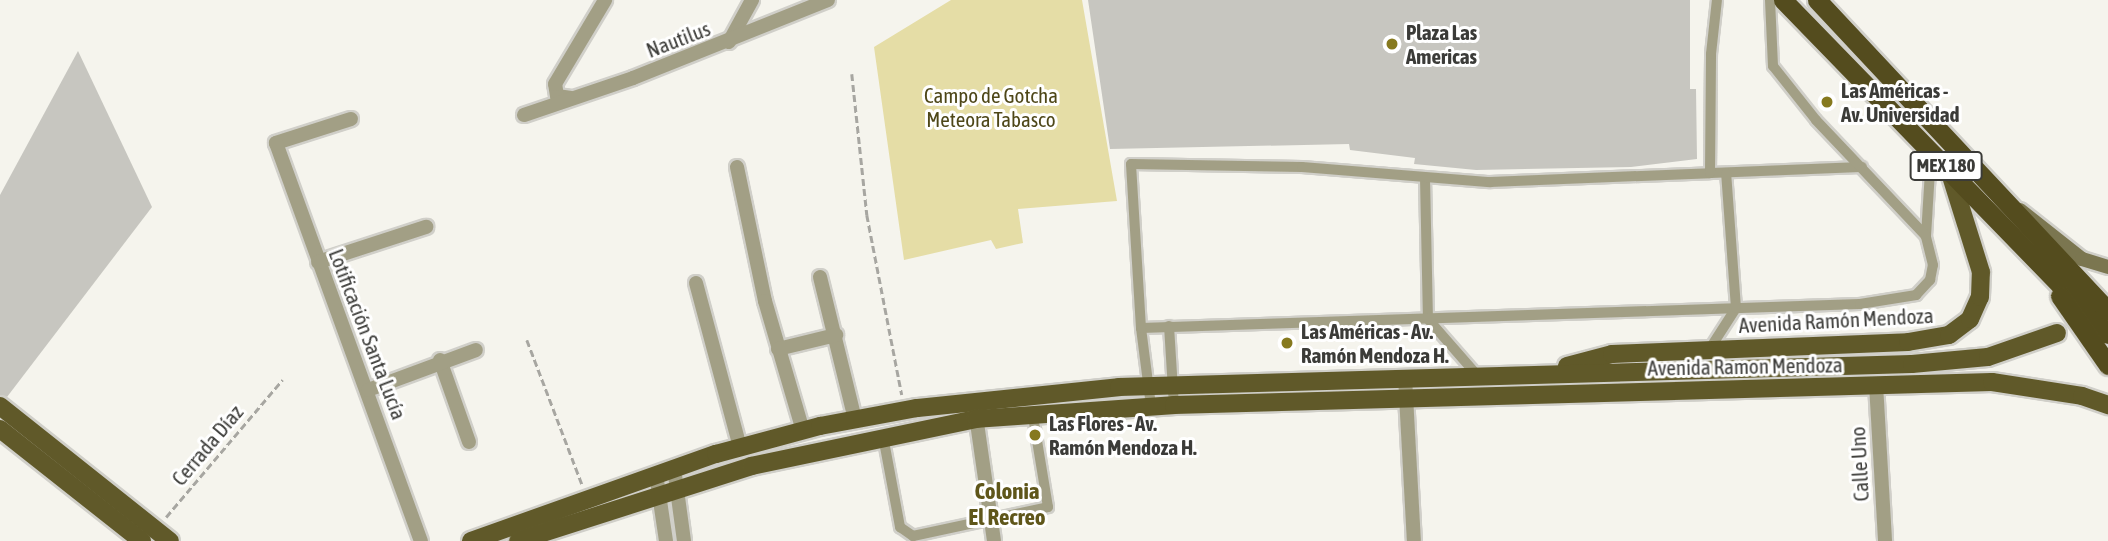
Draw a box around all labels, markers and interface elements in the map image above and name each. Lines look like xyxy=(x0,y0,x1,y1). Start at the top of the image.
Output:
street label: Nautilus xyxy=(643,15,713,63)
place label: Plaza Las Americas xyxy=(1406,19,1477,69)
marker: Plaza Las Americas xyxy=(1384,36,1400,52)
place label: Las Américas - Av. Universidad xyxy=(1841,77,1959,127)
park label: Campo de Gotcha Meteora Tabasco xyxy=(924,82,1058,132)
marker: Las Américas - Av. Universidad xyxy=(1819,94,1835,110)
road number: MEX 180 xyxy=(1909,150,1983,182)
street label: Lotificación Santa Lucía xyxy=(324,245,412,423)
street label: Avenida Ramón Mendoza xyxy=(1738,302,1934,338)
place label: Las Américas - Av. Ramón Mendoza H. xyxy=(1301,318,1449,368)
marker: Las Américas - Av. Ramón Mendoza H. xyxy=(1279,335,1295,351)
street label: Avenida Ramon Mendoza xyxy=(1647,352,1843,380)
street label: Cerrada Díaz xyxy=(166,400,248,490)
place label: Las Flores - Av. Ramón Mendoza H. xyxy=(1049,410,1197,460)
street label: Calle Uno xyxy=(1844,426,1874,502)
marker: Las Flores - Av. Ramón Mendoza H. xyxy=(1027,427,1043,443)
district label: Colonia El Recreo xyxy=(968,477,1046,531)

